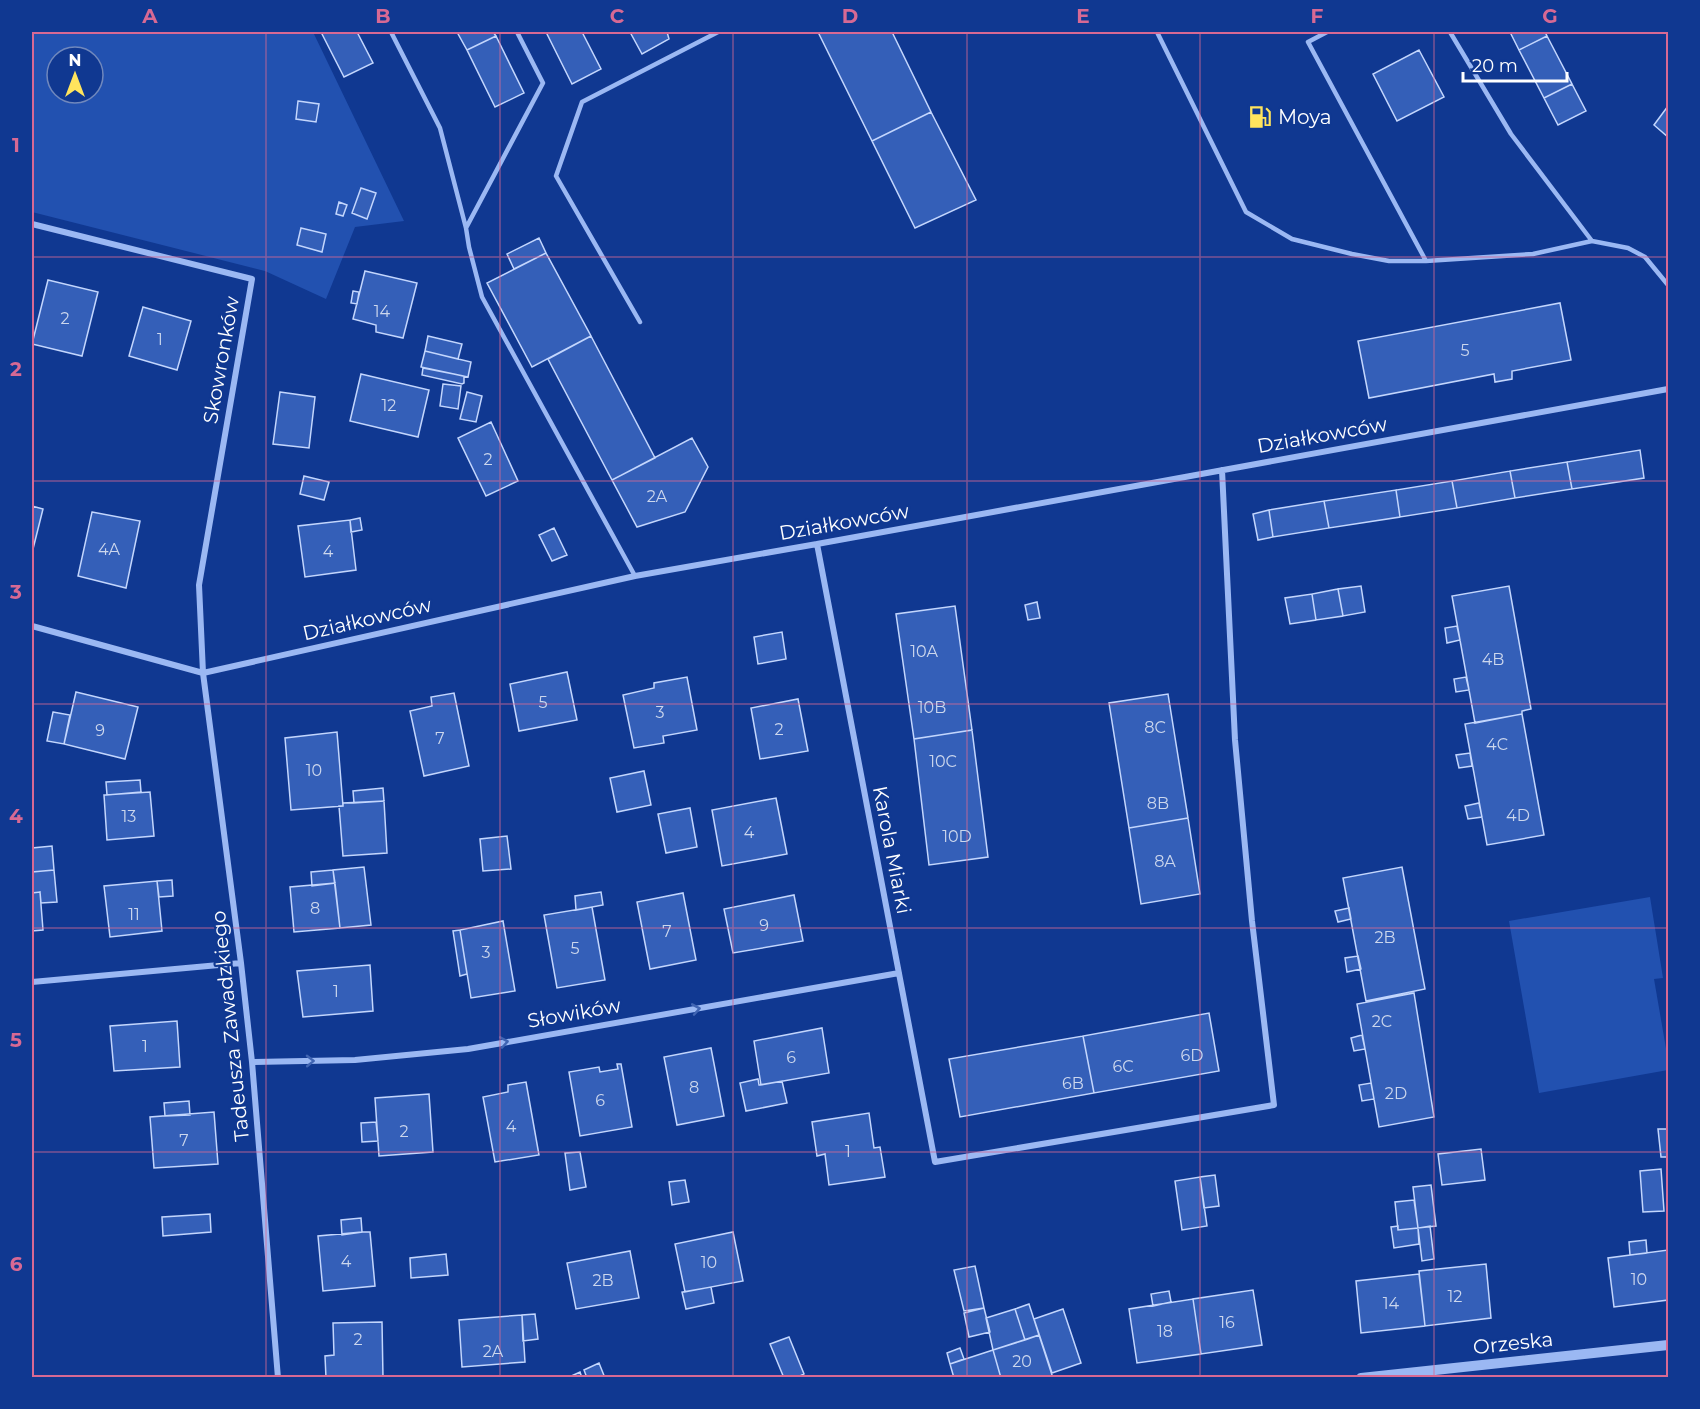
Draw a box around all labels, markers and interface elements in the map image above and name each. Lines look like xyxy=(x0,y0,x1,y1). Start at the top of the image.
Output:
text: A xyxy=(141,4,158,28)
text: B xyxy=(375,4,391,28)
text: C xyxy=(610,4,625,28)
text: D xyxy=(842,4,858,28)
text: E xyxy=(1076,4,1090,28)
text: F xyxy=(1311,4,1324,28)
text: G xyxy=(1542,4,1558,28)
north arrow xyxy=(45,45,105,105)
scale bar xyxy=(1463,45,1566,83)
text: N xyxy=(69,51,81,70)
text: 20 m xyxy=(1472,55,1518,77)
fuel station icon: Moya xyxy=(1247,104,1273,130)
place label: Moya xyxy=(1278,105,1332,129)
text: 1 xyxy=(12,133,20,157)
street label: Skowronków xyxy=(198,294,244,426)
house number: 14 xyxy=(374,302,391,321)
house number: 2 xyxy=(60,309,70,328)
house number: 1 xyxy=(157,330,163,349)
house number: 5 xyxy=(1460,341,1470,360)
text: 2 xyxy=(10,357,22,381)
house number: 12 xyxy=(382,396,396,415)
street label: Działkowców xyxy=(1255,412,1389,458)
house number: 2 xyxy=(483,450,493,469)
house number: 2A xyxy=(647,487,668,506)
street label: Działkowców xyxy=(777,499,911,545)
house number: 4A xyxy=(98,540,121,559)
house number: 4 xyxy=(323,542,334,561)
text: 3 xyxy=(9,580,22,604)
street label: Działkowców xyxy=(300,592,434,645)
house number: 10A xyxy=(910,642,938,661)
house number: 4B xyxy=(1482,650,1504,669)
house number: 5 xyxy=(538,693,548,712)
house number: 10B xyxy=(918,698,946,717)
house number: 3 xyxy=(655,703,665,722)
house number: 8C xyxy=(1144,718,1166,737)
house number: 2 xyxy=(774,720,784,739)
house number: 9 xyxy=(95,721,105,740)
house number: 7 xyxy=(435,729,445,748)
house number: 4C xyxy=(1486,735,1508,754)
house number: 10C xyxy=(929,752,957,771)
house number: 10 xyxy=(306,761,322,780)
street label: Karola Miarki xyxy=(868,784,916,916)
house number: 8B xyxy=(1147,794,1169,813)
text: 4 xyxy=(9,804,23,828)
house number: 4D xyxy=(1506,806,1530,825)
house number: 13 xyxy=(122,807,136,826)
house number: 4 xyxy=(744,823,755,842)
house number: 10D xyxy=(942,827,972,846)
house number: 8A xyxy=(1154,852,1176,871)
house number: 8 xyxy=(310,899,320,918)
house number: 11 xyxy=(128,905,140,924)
street label: Tadeusza Zawadzkiego xyxy=(206,909,254,1143)
house number: 9 xyxy=(759,916,769,935)
house number: 7 xyxy=(662,922,672,941)
house number: 2B xyxy=(1374,928,1396,947)
house number: 5 xyxy=(570,939,580,958)
house number: 3 xyxy=(481,943,491,962)
house number: 1 xyxy=(333,982,339,1001)
street label: Słowików xyxy=(525,993,623,1033)
one-way arrow xyxy=(692,1003,701,1015)
house number: 2C xyxy=(1372,1012,1392,1031)
text: 5 xyxy=(10,1028,22,1052)
house number: 1 xyxy=(142,1037,148,1056)
one-way arrow xyxy=(499,1037,509,1049)
house number: 6D xyxy=(1181,1046,1203,1065)
house number: 6 xyxy=(786,1048,796,1067)
one-way arrow xyxy=(306,1055,315,1067)
house number: 6C xyxy=(1112,1057,1134,1076)
house number: 6B xyxy=(1062,1074,1084,1093)
house number: 8 xyxy=(689,1078,699,1097)
house number: 2D xyxy=(1385,1084,1407,1103)
house number: 6 xyxy=(595,1091,605,1110)
house number: 4 xyxy=(506,1117,517,1136)
house number: 2 xyxy=(399,1122,409,1141)
house number: 7 xyxy=(179,1131,189,1150)
house number: 1 xyxy=(845,1142,851,1161)
text: 6 xyxy=(10,1252,23,1276)
house number: 4 xyxy=(341,1252,352,1271)
house number: 10 xyxy=(701,1253,717,1272)
house number: 10 xyxy=(1631,1270,1647,1289)
house number: 2B xyxy=(592,1271,614,1290)
house number: 12 xyxy=(1448,1287,1462,1306)
house number: 14 xyxy=(1383,1294,1400,1313)
house number: 16 xyxy=(1219,1313,1235,1332)
house number: 18 xyxy=(1157,1322,1173,1341)
street label: Orzeska xyxy=(1472,1327,1554,1359)
house number: 2 xyxy=(353,1330,363,1349)
house number: 2A xyxy=(483,1342,504,1361)
house number: 20 xyxy=(1012,1352,1032,1371)

